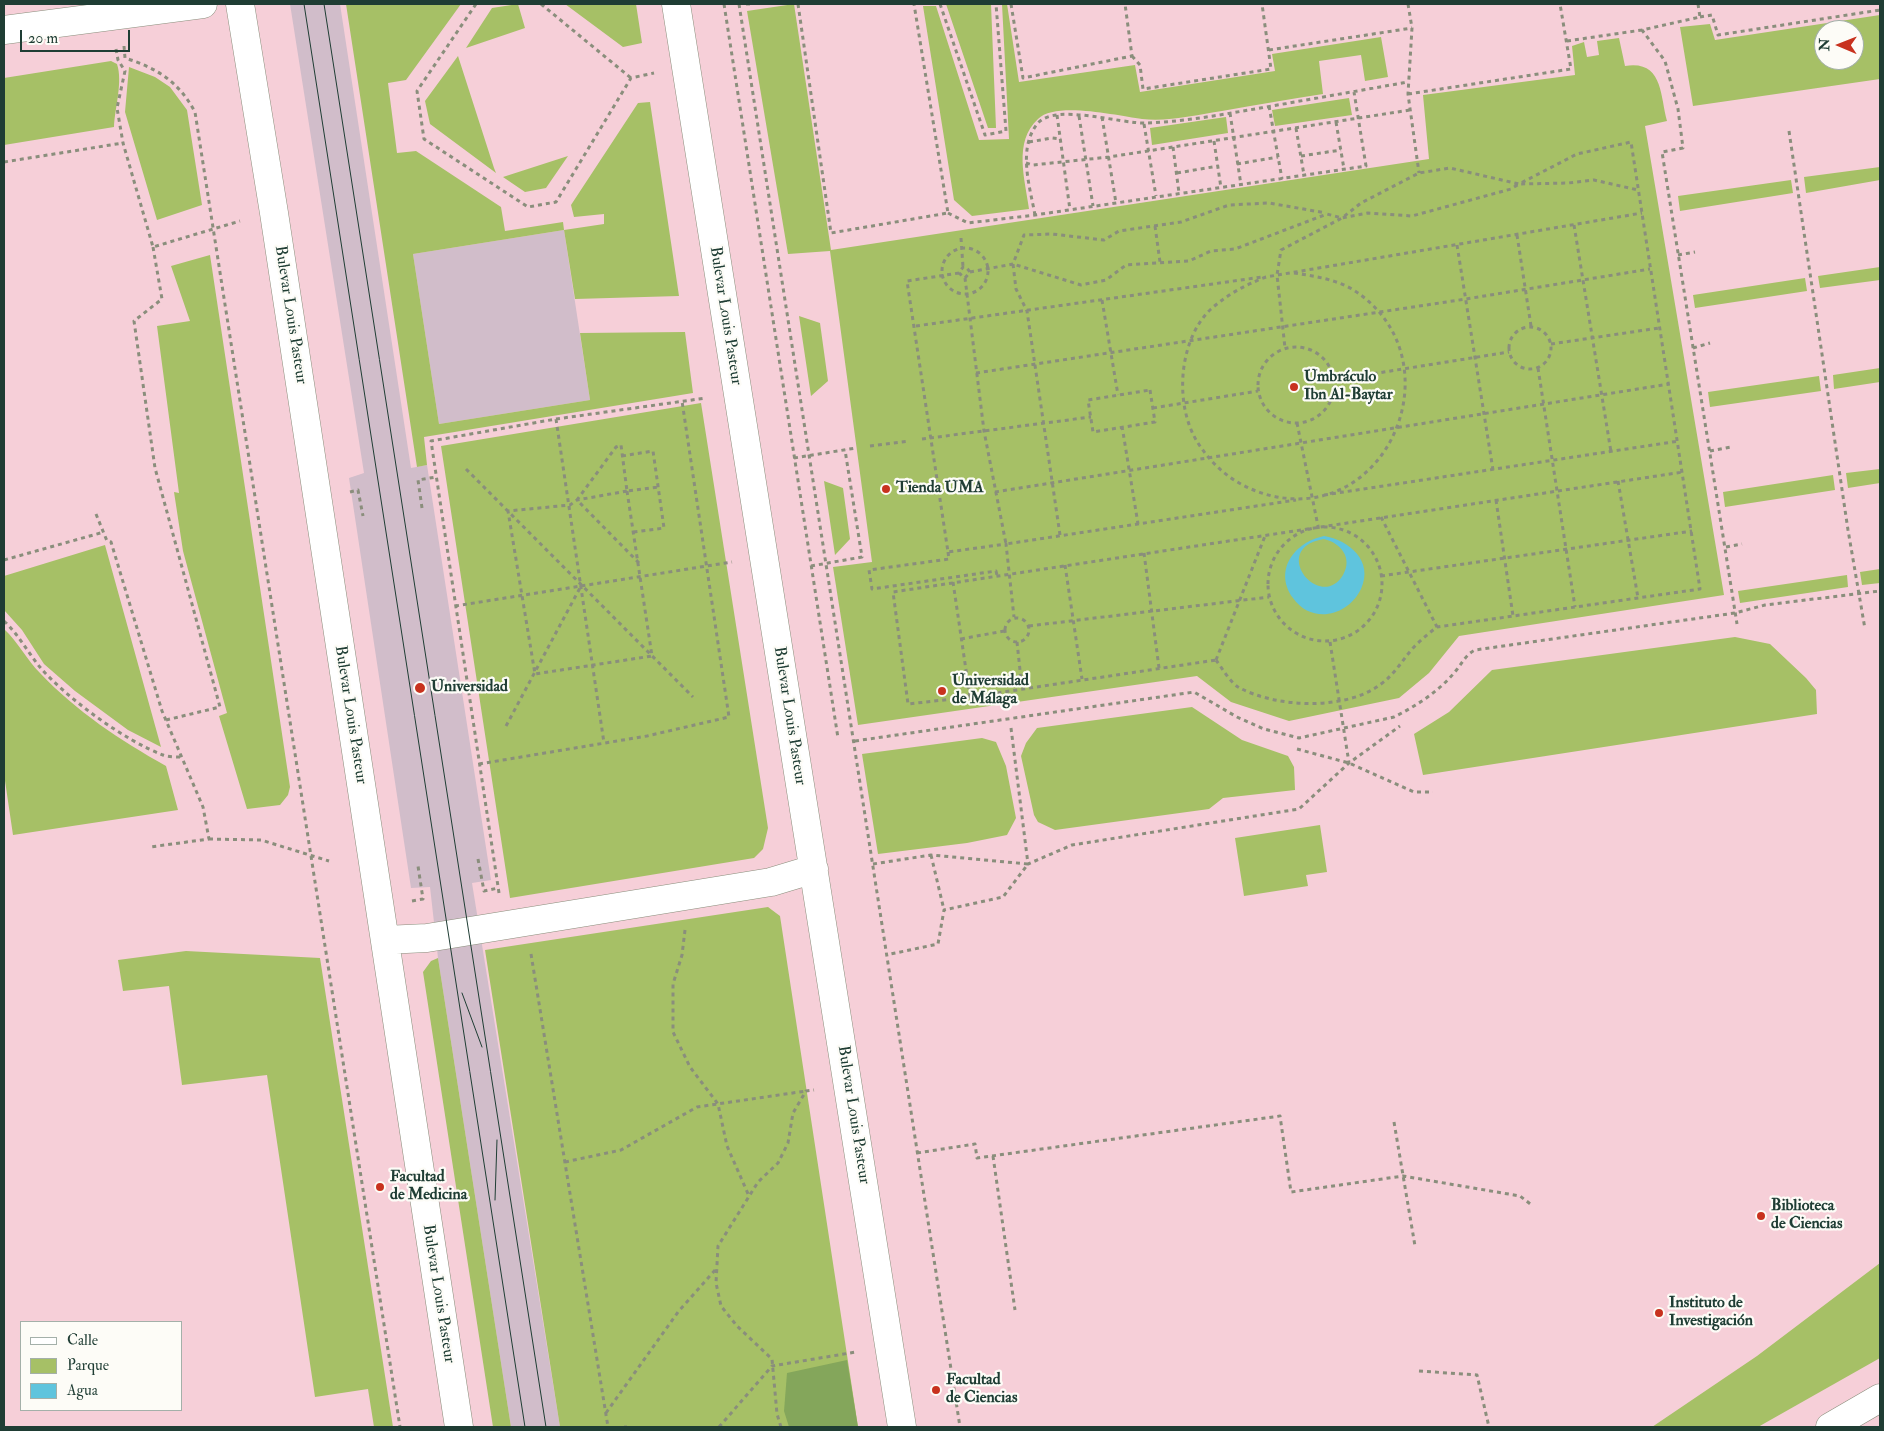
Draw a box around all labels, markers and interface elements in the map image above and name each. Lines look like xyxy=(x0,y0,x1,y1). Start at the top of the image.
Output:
scale bar xyxy=(22,20,132,52)
north arrow xyxy=(1814,20,1864,70)
text: 20 m xyxy=(28,29,58,48)
text: N xyxy=(1816,38,1833,51)
street label: Bulevar Louis Pasteur xyxy=(270,244,310,386)
street label: Bulevar Louis Pasteur xyxy=(705,245,745,387)
place label: Umbráculo Ibn Al-Baytar xyxy=(1304,368,1393,406)
marker: Umbráculo Ibn Al-Baytar xyxy=(1288,381,1300,393)
place label: Tienda UMA xyxy=(896,479,984,499)
marker: Tienda UMA xyxy=(880,483,892,495)
street label: Bulevar Louis Pasteur xyxy=(330,644,370,786)
street label: Bulevar Louis Pasteur xyxy=(769,645,809,787)
place label: Universidad de Málaga xyxy=(952,672,1029,710)
place label: Universidad xyxy=(431,678,508,698)
marker: Universidad xyxy=(413,681,427,695)
marker: Universidad de Málaga xyxy=(936,685,948,697)
street label: Bulevar Louis Pasteur xyxy=(833,1044,873,1186)
place label: Facultad de Medicina xyxy=(390,1168,467,1206)
marker: Facultad de Medicina xyxy=(374,1181,386,1193)
place label: Biblioteca de Ciencias xyxy=(1771,1197,1842,1235)
marker: Biblioteca de Ciencias xyxy=(1755,1210,1767,1222)
street label: Bulevar Louis Pasteur xyxy=(418,1223,458,1365)
place label: Instituto de Investigación xyxy=(1669,1294,1753,1332)
marker: Instituto de Investigación xyxy=(1653,1307,1665,1319)
legend xyxy=(20,1321,182,1411)
text: Calle xyxy=(67,1331,98,1350)
text: Parque xyxy=(67,1356,109,1375)
place label: Facultad de Ciencias xyxy=(946,1371,1017,1409)
text: Agua xyxy=(67,1381,98,1400)
marker: Facultad de Ciencias xyxy=(930,1384,942,1396)

